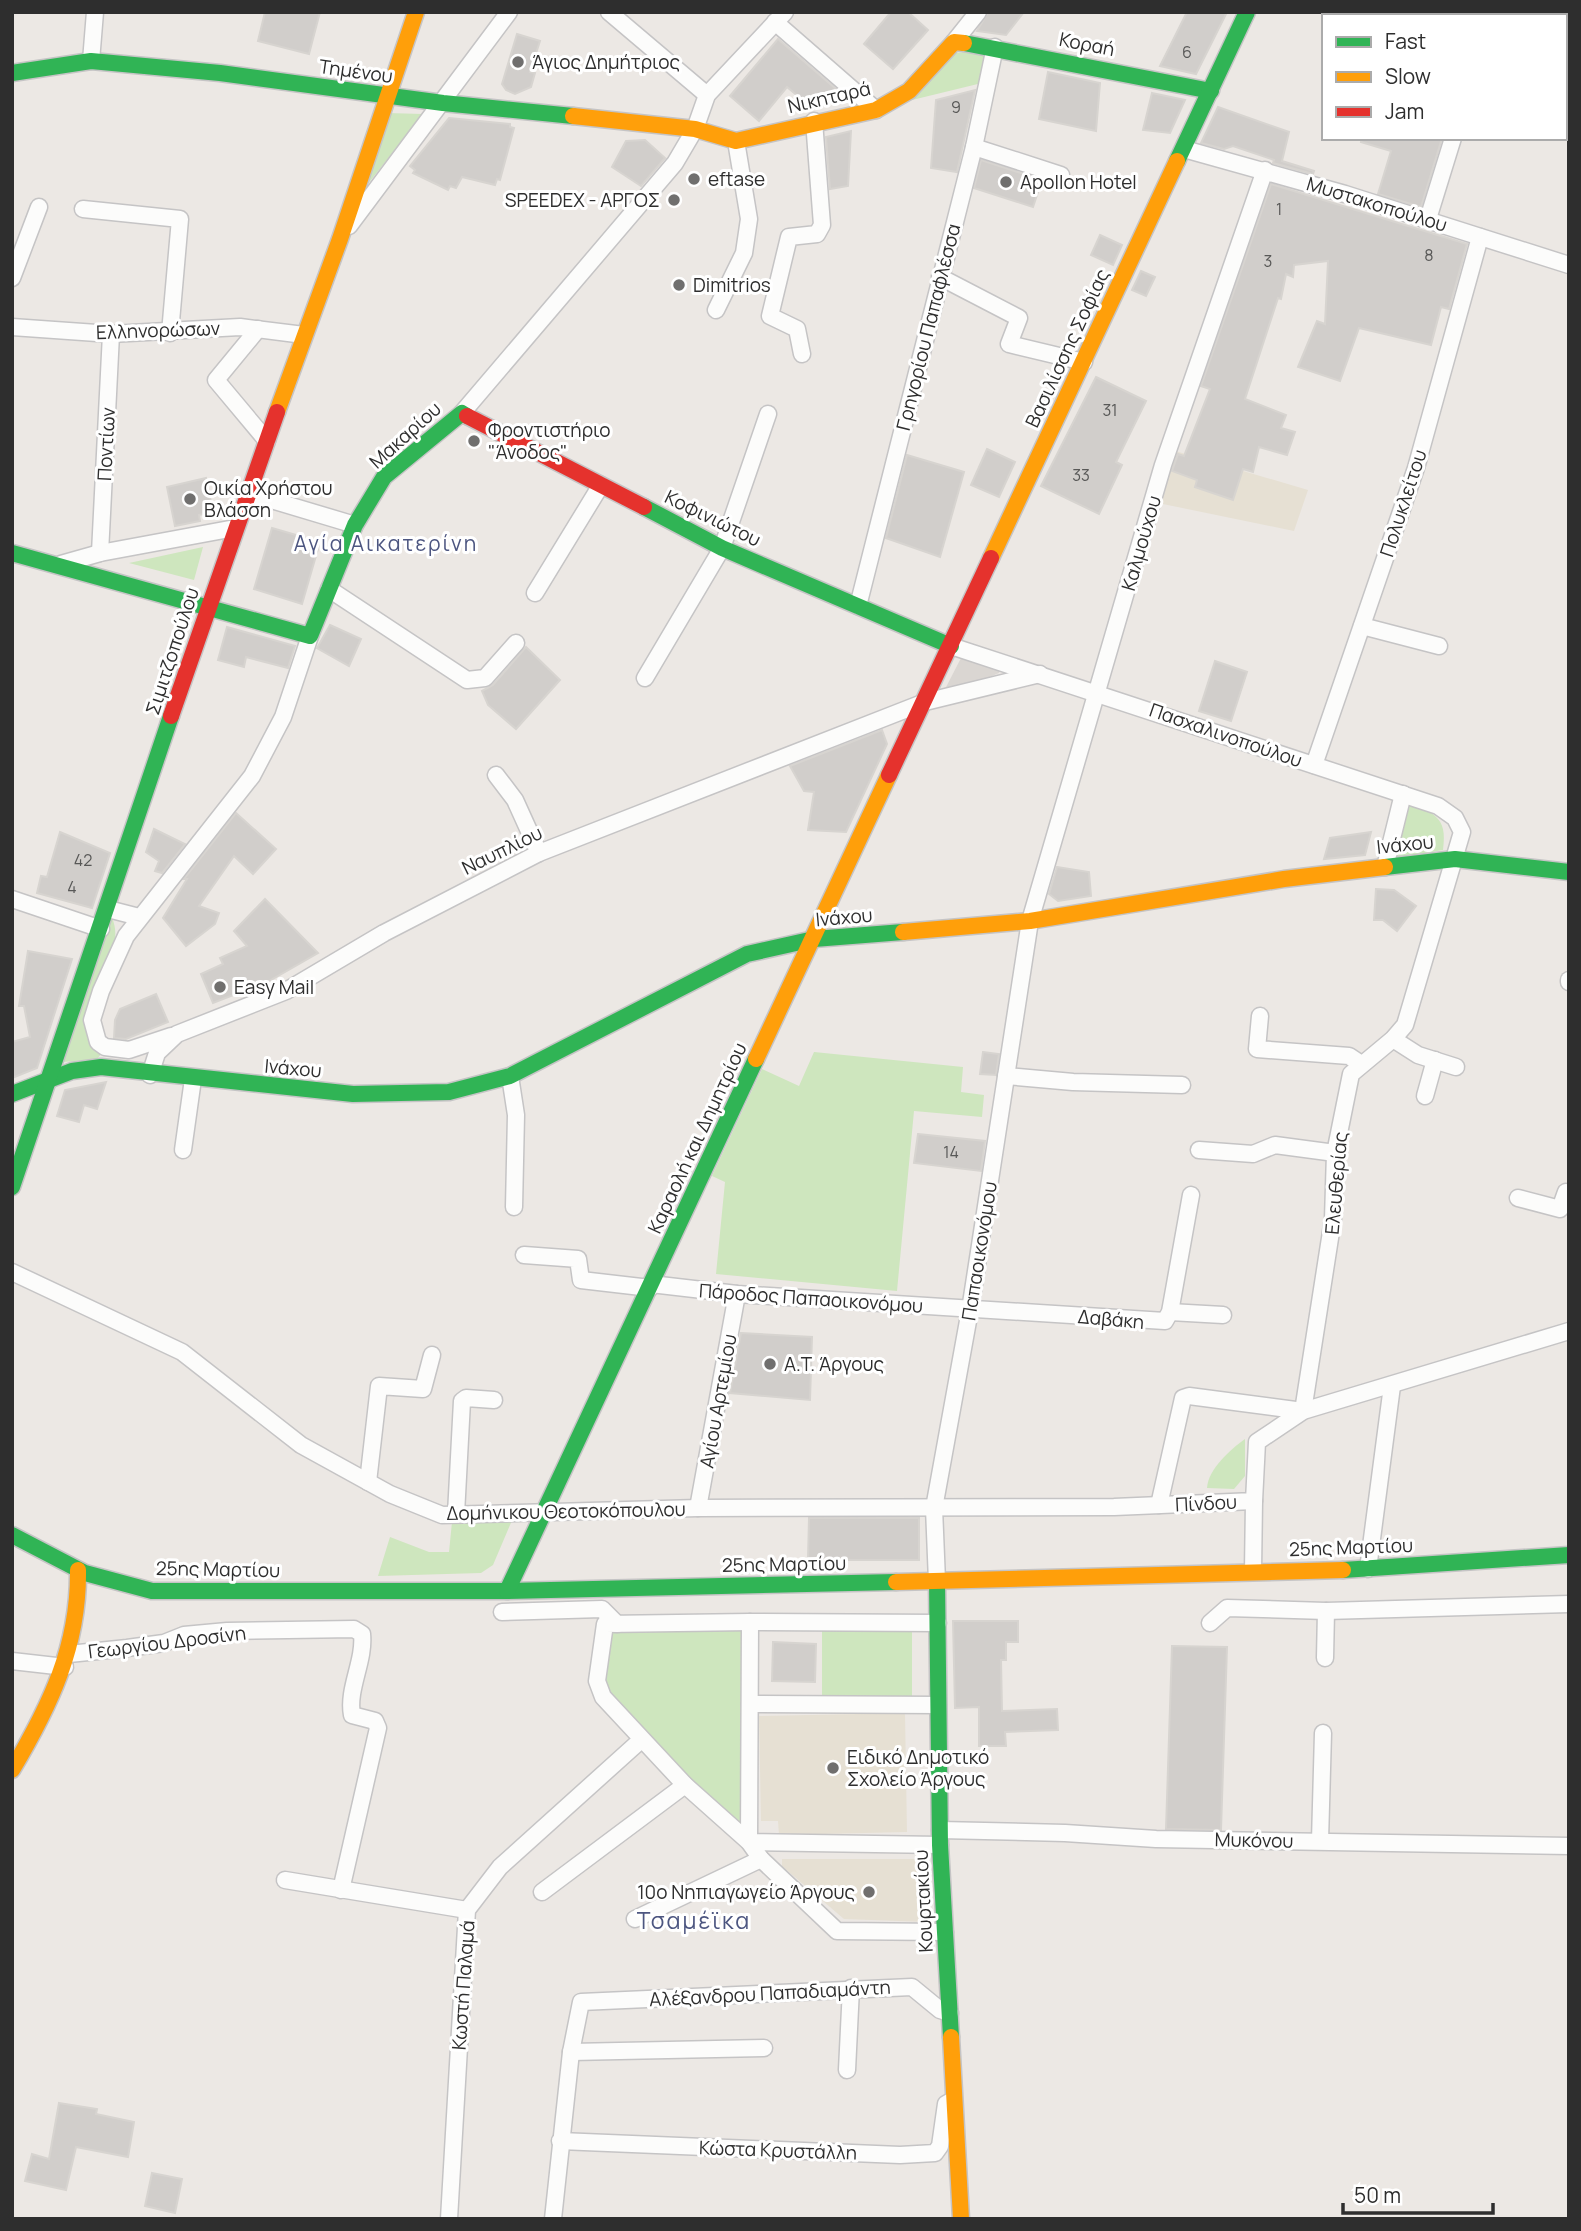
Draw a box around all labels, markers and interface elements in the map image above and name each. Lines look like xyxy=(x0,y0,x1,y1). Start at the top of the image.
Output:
legend xyxy=(1322,14,1567,140)
street label: Κοραή xyxy=(1057,26,1117,62)
text: Fast xyxy=(1385,27,1426,55)
house number: 6 xyxy=(1182,41,1192,63)
place label: Άγιος Δημήτριος xyxy=(532,49,680,75)
street label: Τημένου xyxy=(317,53,395,89)
marker: Άγιος Δημήτριος xyxy=(510,54,526,70)
text: Slow xyxy=(1385,62,1431,90)
street label: Νικηταρά xyxy=(785,75,873,119)
house number: 9 xyxy=(951,96,961,118)
text: Jam xyxy=(1385,97,1424,125)
place label: eftase xyxy=(708,166,765,192)
place label: Apollon Hotel xyxy=(1020,169,1137,195)
street label: Μυστακοπούλου xyxy=(1304,170,1450,238)
marker: eftase xyxy=(686,171,702,187)
marker: Apollon Hotel xyxy=(998,174,1014,190)
place label: SPEEDEX - ΑΡΓΟΣ xyxy=(505,187,660,213)
marker: SPEEDEX - ΑΡΓΟΣ xyxy=(666,192,682,208)
house number: 1 xyxy=(1276,198,1282,220)
street label: Γρηγορίου Παπαφλέσσα xyxy=(890,221,966,433)
house number: 8 xyxy=(1424,244,1434,266)
house number: 3 xyxy=(1264,250,1272,272)
street label: Βασιλίσσης Σοφίας xyxy=(1019,265,1115,431)
place label: Dimitrios xyxy=(693,272,771,298)
marker: Dimitrios xyxy=(671,277,687,293)
street label: Ελληνορώσων xyxy=(95,315,221,345)
street label: Μακαρίου xyxy=(364,396,446,474)
house number: 31 xyxy=(1102,399,1118,421)
street label: Ποντίων xyxy=(91,406,121,481)
place label: Φροντιστήριο "Άνοδος" xyxy=(488,417,610,465)
marker: Φροντιστήριο "Άνοδος" xyxy=(466,433,482,449)
street label: Πολυκλείτου xyxy=(1373,446,1433,560)
house number: 33 xyxy=(1072,464,1090,486)
place label: Οικία Χρήστου Βλάσση xyxy=(204,475,332,523)
street label: Κοφινιώτου xyxy=(661,484,765,552)
marker: Οικία Χρήστου Βλάσση xyxy=(182,491,198,507)
street label: Καλμούχου xyxy=(1115,492,1167,594)
district label: Αγία Αικατερίνη xyxy=(294,529,478,557)
street label: Σιμιτζοπούλου xyxy=(139,584,205,718)
street label: Πασχαλινοπούλου xyxy=(1146,697,1306,773)
street label: Ναυπλίου xyxy=(457,819,547,881)
street label: Ινάχου xyxy=(1375,828,1435,860)
house number: 42 xyxy=(74,849,92,871)
house number: 4 xyxy=(67,876,77,898)
street label: Ινάχου xyxy=(814,902,874,932)
place label: Easy Mail xyxy=(234,974,314,1000)
marker: Easy Mail xyxy=(212,979,228,995)
street label: Καραολή και Δημητρίου xyxy=(641,1038,753,1238)
street label: Ινάχου xyxy=(263,1053,323,1083)
street label: Ελευθερίας xyxy=(1319,1130,1353,1236)
house number: 14 xyxy=(943,1141,959,1163)
street label: Παπαοικονόμου xyxy=(955,1179,1003,1323)
street label: Πάροδος Παπαοικονόμου xyxy=(698,1277,924,1319)
street label: Δαβάκη xyxy=(1077,1303,1145,1335)
street label: Αγίου Αρτεμίου xyxy=(693,1332,743,1470)
place label: Α.Τ. Άργους xyxy=(784,1351,884,1377)
marker: Α.Τ. Άργους xyxy=(762,1356,778,1372)
street label: Πίνδου xyxy=(1174,1488,1238,1518)
street label: Δομήνικου Θεοτοκόπουλου xyxy=(446,1496,686,1526)
street label: 25ης Μαρτίου xyxy=(1288,1532,1414,1562)
street label: 25ης Μαρτίου xyxy=(722,1550,846,1578)
street label: 25ης Μαρτίου xyxy=(156,1555,280,1583)
street label: Γεωργίου Δροσίνη xyxy=(87,1619,247,1665)
place label: Ειδικό Δημοτικό Σχολείο Άργους xyxy=(847,1744,989,1792)
marker: Ειδικό Δημοτικό Σχολείο Άργους xyxy=(825,1760,841,1776)
street label: Μυκόνου xyxy=(1214,1826,1294,1854)
street label: Κουρτακίου xyxy=(907,1849,939,1953)
place label: 10ο Νηπιαγωγείο Άργους xyxy=(637,1879,855,1905)
marker: 10ο Νηπιαγωγείο Άργους xyxy=(861,1884,877,1900)
district label: Τσαμέϊκα xyxy=(637,1904,751,1936)
street label: Κωστή Παλαμά xyxy=(445,1919,481,2051)
street label: Αλέξανδρου Παπαδιαμάντη xyxy=(649,1974,891,2012)
street label: Κώστα Κρυστάλλη xyxy=(698,2134,858,2166)
scale bar xyxy=(1343,2172,1494,2216)
text: 50 m xyxy=(1354,2181,1401,2209)

